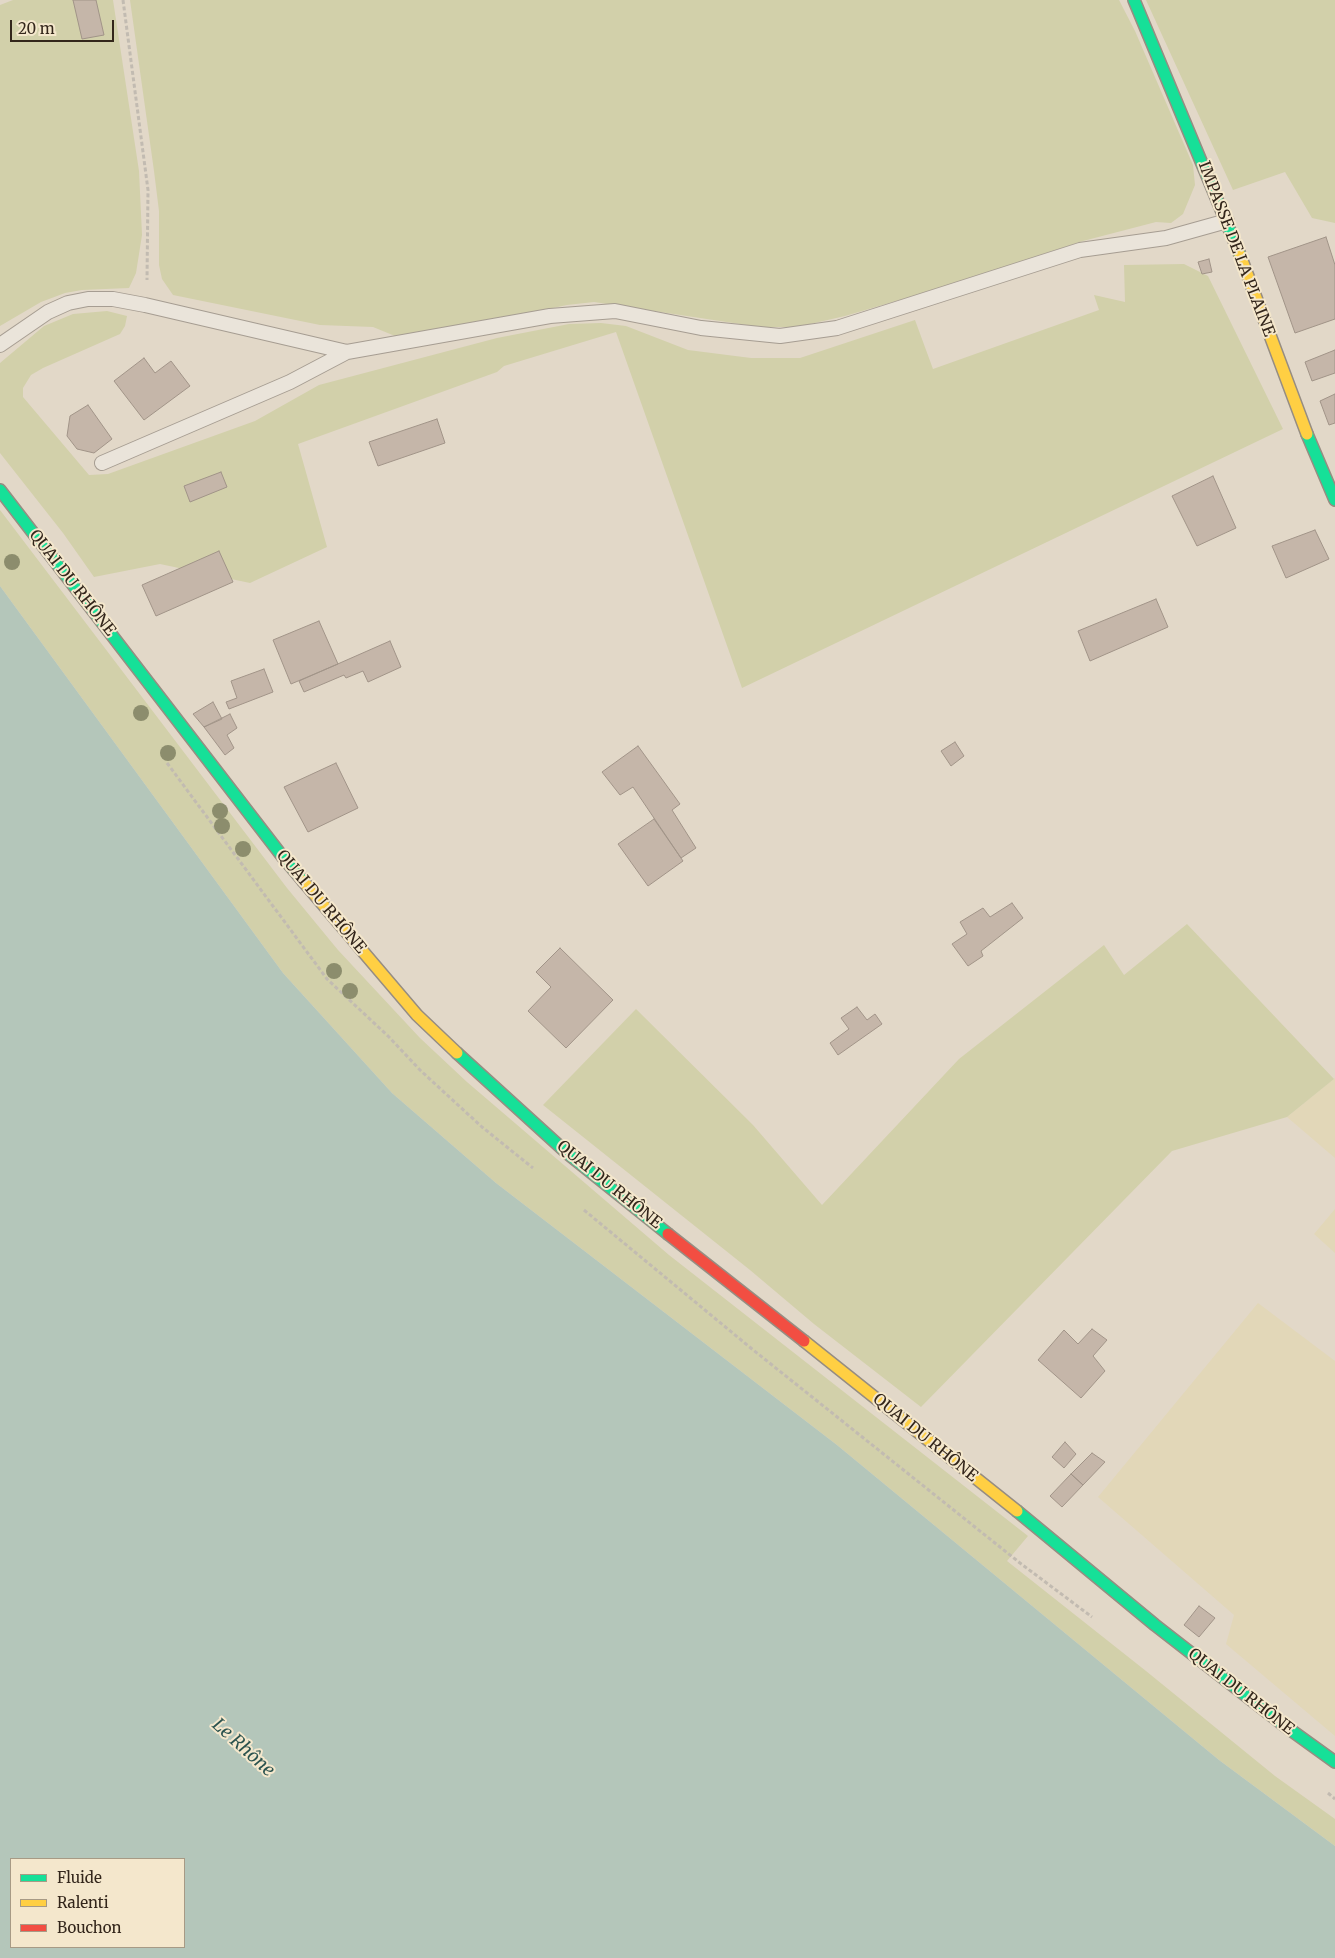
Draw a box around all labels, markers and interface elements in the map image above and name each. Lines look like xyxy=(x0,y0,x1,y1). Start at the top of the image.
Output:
scale bar xyxy=(12,10,116,42)
text: 20 m xyxy=(18,19,55,38)
street label: IMPASSE DE LA PLAINE xyxy=(1194,159,1278,339)
street label: QUAI DU RHÔNE xyxy=(25,526,119,640)
street label: QUAI DU RHÔNE xyxy=(272,846,370,958)
street label: QUAI DU RHÔNE xyxy=(553,1137,665,1233)
street label: QUAI DU RHÔNE xyxy=(869,1390,981,1486)
street label: QUAI DU RHÔNE xyxy=(1184,1645,1298,1739)
water label: Le Rhône xyxy=(207,1714,279,1782)
legend xyxy=(10,1858,185,1948)
text: Fluide xyxy=(57,1868,102,1887)
text: Ralenti xyxy=(57,1893,109,1912)
text: Bouchon xyxy=(57,1918,121,1937)

